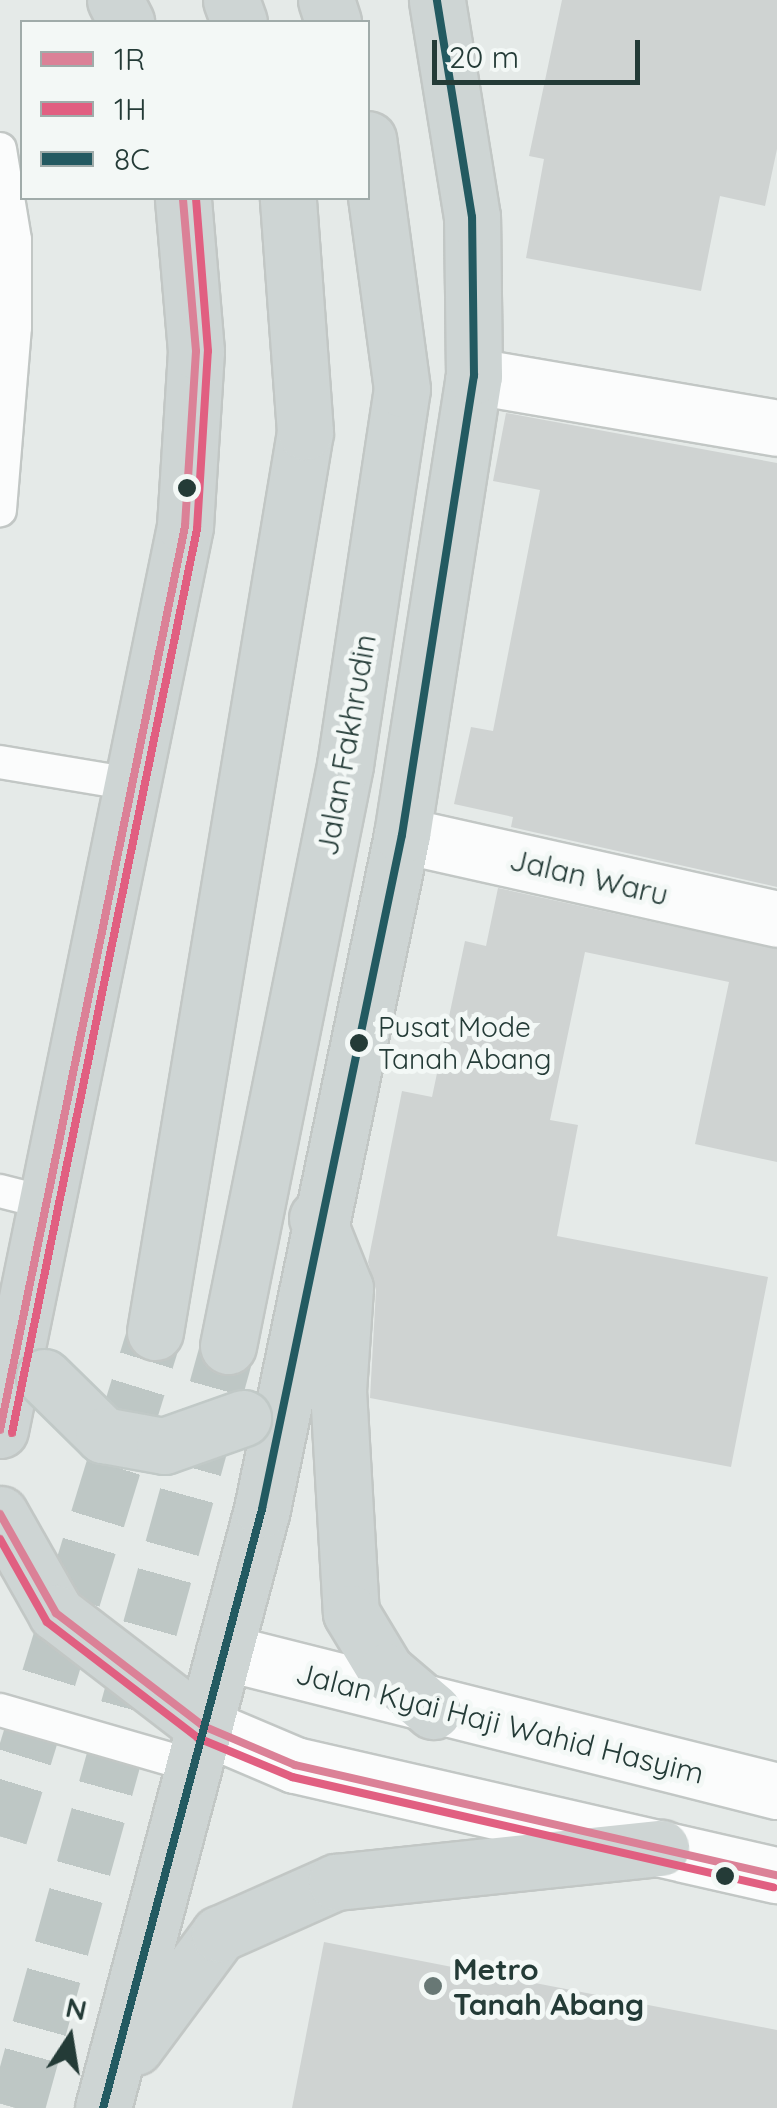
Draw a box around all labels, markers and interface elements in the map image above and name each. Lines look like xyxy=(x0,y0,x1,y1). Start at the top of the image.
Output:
legend xyxy=(20,20,370,200)
scale bar xyxy=(437,20,644,82)
text: 20 m xyxy=(449,38,519,76)
text: 1R xyxy=(114,40,145,78)
text: 1H xyxy=(114,90,147,128)
text: 8C xyxy=(114,140,150,178)
unlabelled marker xyxy=(177,478,197,498)
street label: Jalan Fakhrudin xyxy=(309,632,383,858)
street label: Jalan Waru xyxy=(506,841,672,913)
place label: Pusat Mode Tanah Abang xyxy=(378,1010,551,1076)
marker: Pusat Mode Tanah Abang xyxy=(349,1033,369,1053)
street label: Jalan Kyai Haji Wahid Hasyim xyxy=(292,1655,708,1791)
unlabelled marker xyxy=(715,1866,735,1886)
place label: Metro Tanah Abang xyxy=(453,1951,644,2022)
marker: Metro Tanah Abang xyxy=(422,1975,444,1997)
north arrow xyxy=(20,1988,120,2088)
text: N xyxy=(63,1989,90,2027)

